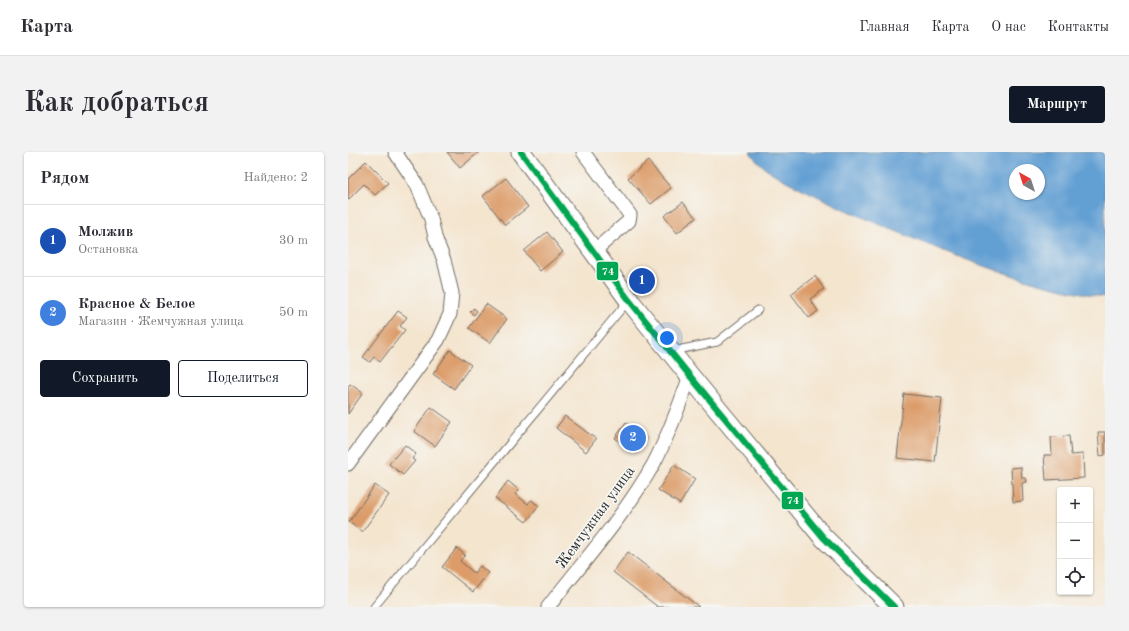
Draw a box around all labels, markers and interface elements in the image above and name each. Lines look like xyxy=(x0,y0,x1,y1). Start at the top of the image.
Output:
text: Карта xyxy=(20,18,73,37)
text: Главная xyxy=(859,20,909,34)
text: Карта xyxy=(931,20,969,34)
text: О нас xyxy=(991,20,1026,34)
text: Контакты xyxy=(1048,20,1109,34)
button: Маршрут xyxy=(1009,86,1105,123)
text: Как добраться xyxy=(24,90,209,118)
north arrow xyxy=(1009,164,1045,200)
text: Рядом xyxy=(40,170,89,187)
text: Найдено: 2 xyxy=(244,171,308,184)
text: Молжив xyxy=(78,225,133,240)
text: 1 xyxy=(49,234,57,247)
text: 30 m xyxy=(279,234,308,247)
text: Остановка xyxy=(78,243,138,256)
line badge: 74 xyxy=(596,261,619,281)
pin: 1 xyxy=(629,266,655,296)
text: 74 xyxy=(602,267,614,278)
text: Красное & Белое xyxy=(78,297,195,312)
text: 2 xyxy=(49,306,57,319)
text: 50 m xyxy=(279,306,308,319)
text: Магазин · Жемчужная улица xyxy=(78,315,244,328)
your location xyxy=(657,328,677,348)
button: Сохранить xyxy=(40,360,170,397)
button: Поделиться xyxy=(178,360,308,397)
pin: 2 xyxy=(620,423,646,453)
street label: Жемчужная улица xyxy=(554,463,639,572)
map controls xyxy=(1057,487,1093,595)
button: + xyxy=(1057,487,1093,523)
line badge: 74 xyxy=(781,491,804,510)
text: 74 xyxy=(787,496,799,507)
button: − xyxy=(1057,523,1093,559)
button: locate xyxy=(1057,559,1093,595)

